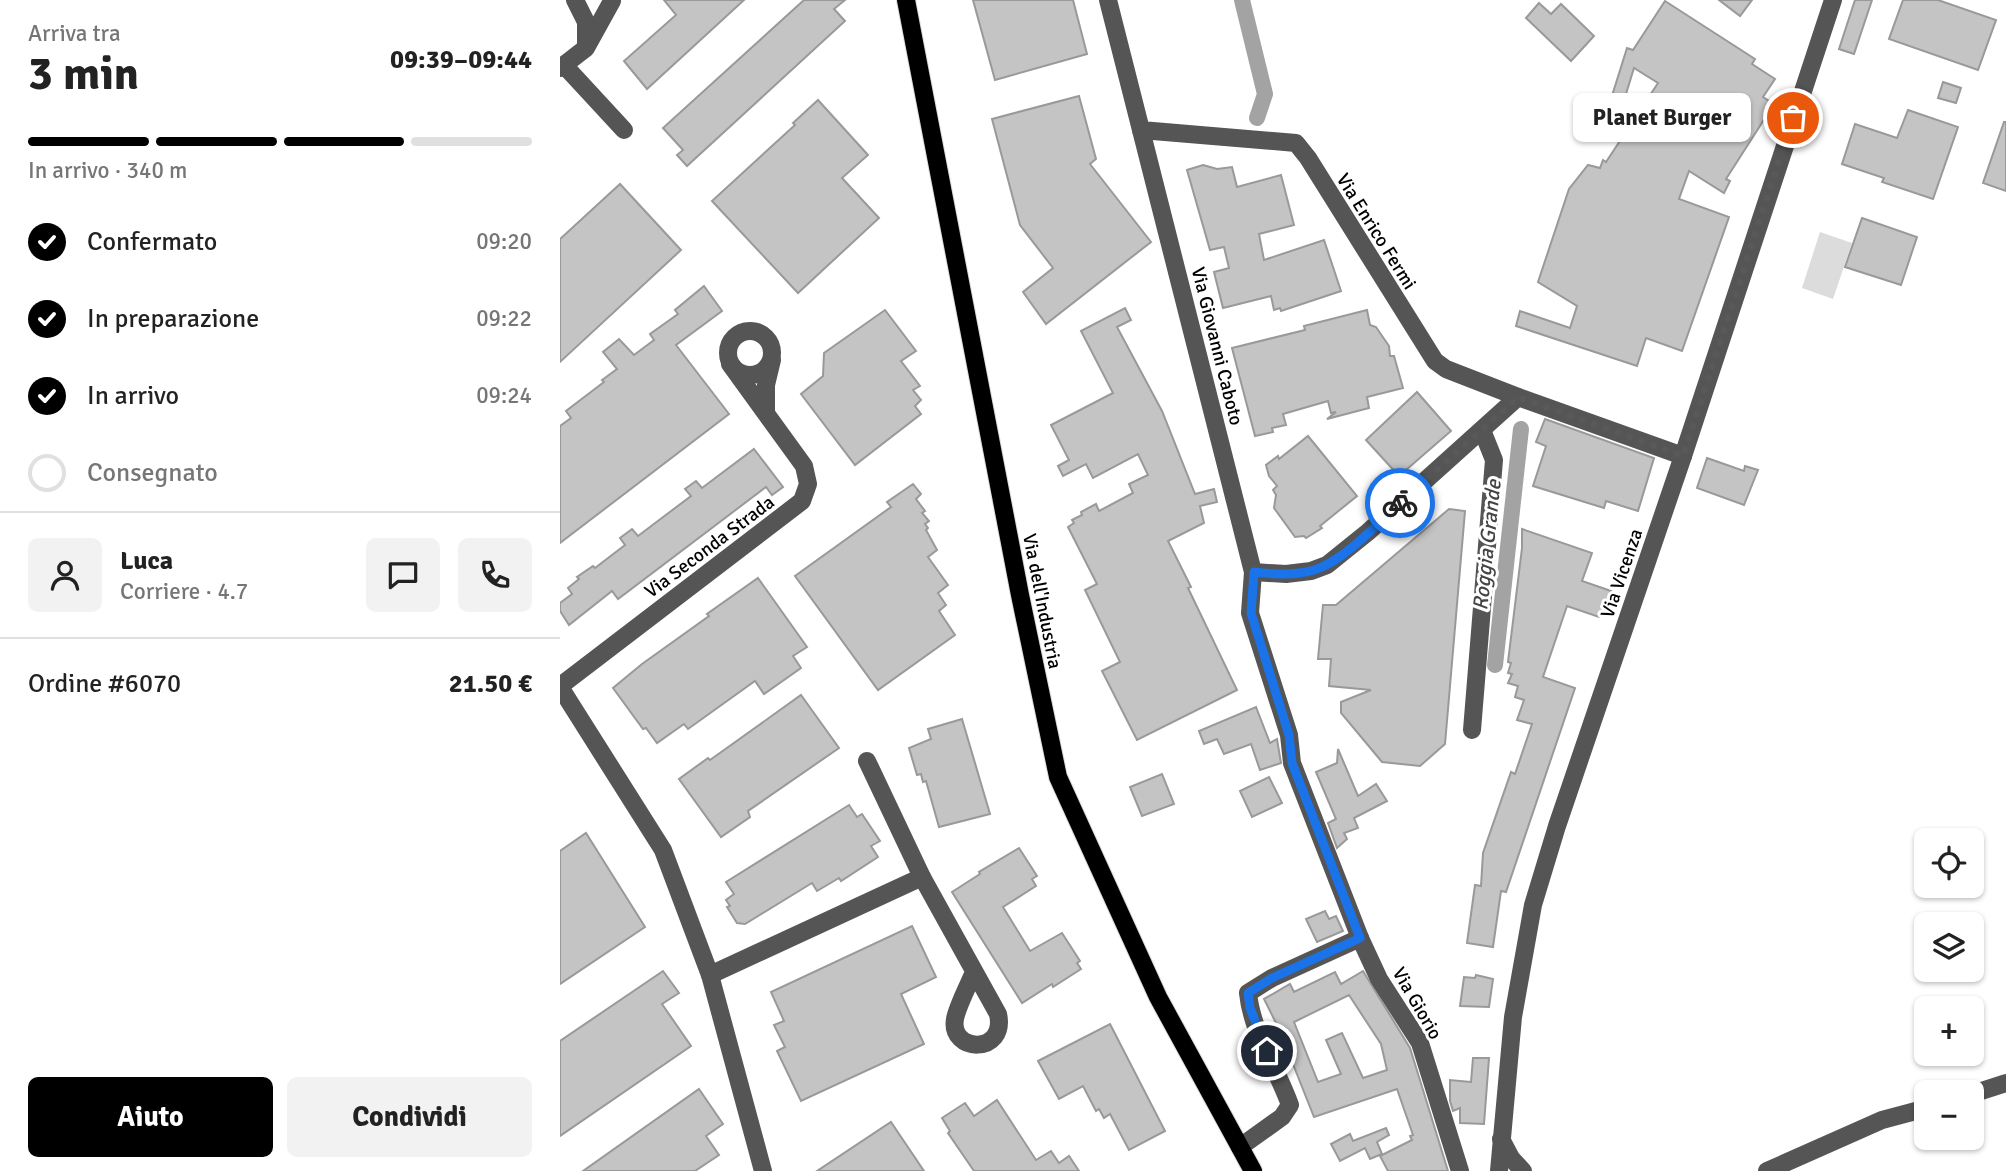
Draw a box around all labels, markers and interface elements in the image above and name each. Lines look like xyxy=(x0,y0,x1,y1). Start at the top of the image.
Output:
text: Arriva tra xyxy=(28,19,121,48)
text: 09:39–09:44 xyxy=(390,44,532,76)
text: 3 min xyxy=(28,46,139,102)
pin xyxy=(1763,88,1823,148)
callout: Planet Burger xyxy=(1572,94,1751,142)
icon: bag xyxy=(1774,99,1812,137)
text: Planet Burger xyxy=(1593,103,1731,132)
text: In arrivo · 340 m xyxy=(28,156,187,185)
street label: Via Enrico Fermi xyxy=(1331,169,1421,294)
icon: check xyxy=(28,223,66,261)
text: Confermato xyxy=(87,226,217,258)
text: 09:20 xyxy=(476,227,532,256)
street label: Via Giovanni Caboto xyxy=(1186,265,1248,428)
icon: check xyxy=(28,300,66,338)
text: In preparazione xyxy=(87,303,259,335)
text: 09:22 xyxy=(476,304,532,333)
icon: check xyxy=(28,377,66,415)
text: In arrivo xyxy=(87,380,179,412)
text: 09:24 xyxy=(476,381,532,410)
text: Consegnato xyxy=(87,457,218,489)
courier xyxy=(1365,468,1435,538)
water label: Roggia Grande xyxy=(1467,477,1507,612)
icon: bike xyxy=(1381,484,1419,522)
street label: Via Seconda Strada xyxy=(640,490,779,603)
street label: Via Vicenza xyxy=(1595,526,1648,621)
street label: Via dell'Industria xyxy=(1017,532,1067,671)
button: person xyxy=(28,538,102,612)
button: chat xyxy=(366,538,440,612)
button: phone xyxy=(458,538,532,612)
text: Luca xyxy=(120,545,173,577)
text: Corriere · 4.7 xyxy=(120,577,248,606)
text: Ordine #6070 xyxy=(28,668,181,700)
text: 21.50 € xyxy=(449,668,532,700)
map controls xyxy=(1914,828,1984,1150)
button: locate xyxy=(1914,828,1984,898)
button: layers xyxy=(1914,912,1984,982)
street label: Via Giorio xyxy=(1387,963,1447,1044)
button: + xyxy=(1914,996,1984,1066)
pin xyxy=(1237,1021,1297,1081)
icon: home xyxy=(1248,1032,1286,1070)
button: Aiuto xyxy=(28,1077,273,1157)
button: Condividi xyxy=(287,1077,532,1157)
button: − xyxy=(1914,1080,1984,1150)

